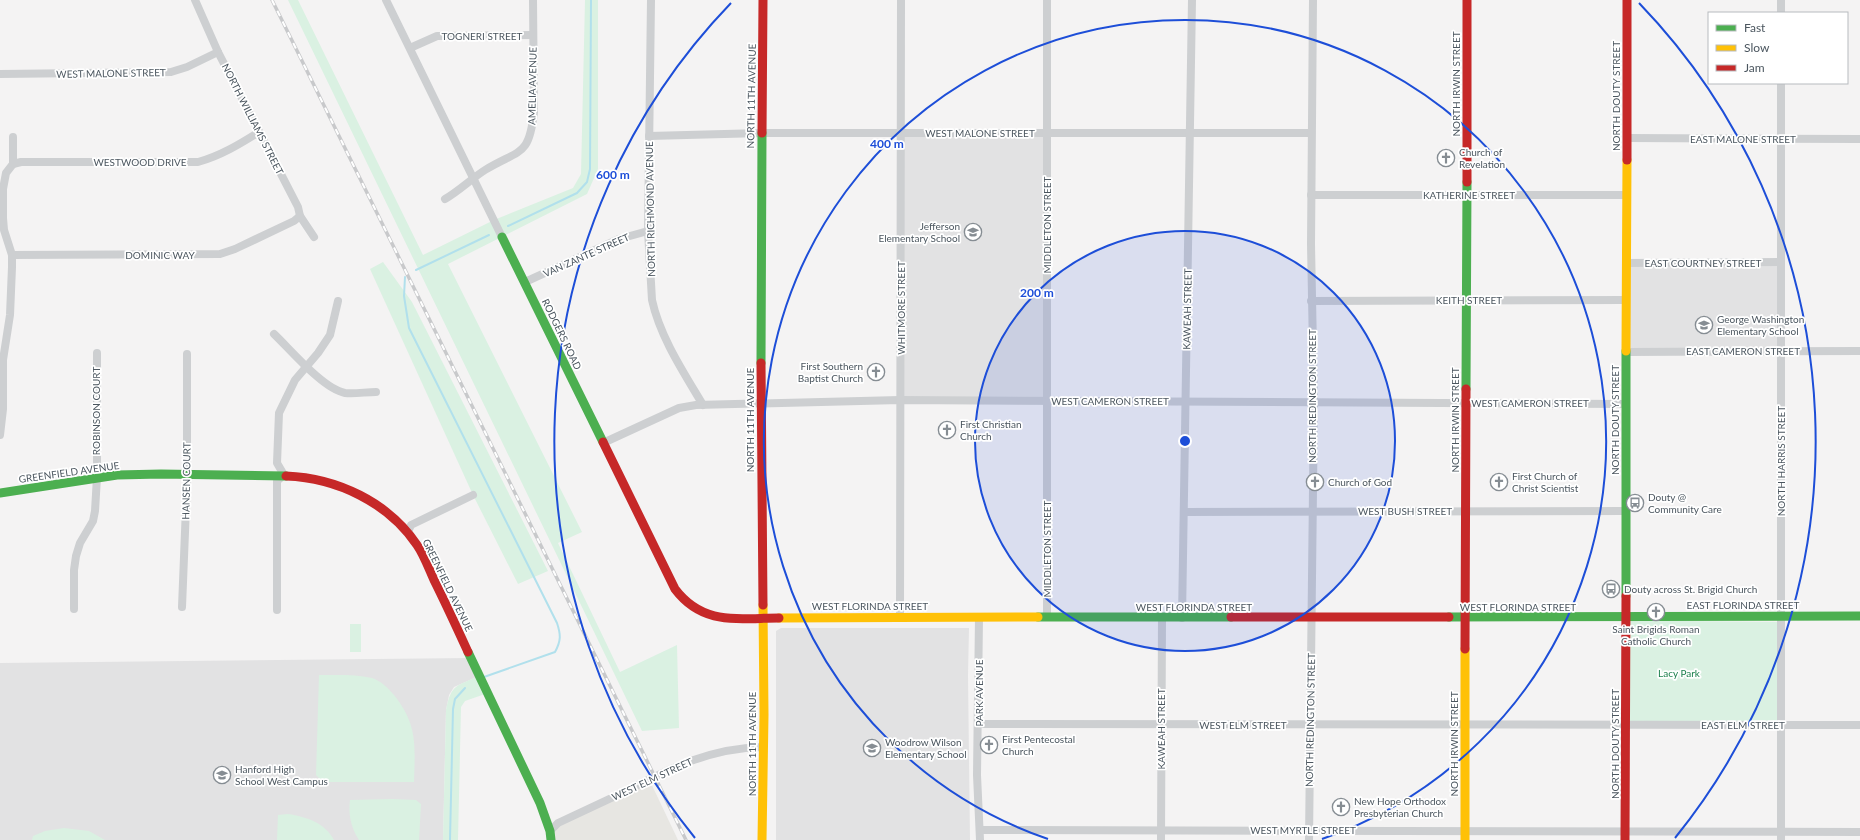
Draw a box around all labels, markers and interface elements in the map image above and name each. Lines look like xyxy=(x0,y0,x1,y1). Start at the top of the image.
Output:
legend xyxy=(1708,12,1848,84)
text: Fast xyxy=(1744,20,1766,35)
street label: TOGNERI STREET xyxy=(442,30,523,42)
street label: NORTH IRWIN STREET xyxy=(1450,31,1462,137)
text: Slow xyxy=(1744,40,1770,55)
street label: NORTH DOUTY STREET xyxy=(1610,41,1622,151)
street label: NORTH 11TH AVENUE xyxy=(744,43,758,148)
street label: AMELIA AVENUE xyxy=(525,47,539,125)
text: Jam xyxy=(1744,60,1765,75)
street label: NORTH WILLIAMS STREET xyxy=(220,62,286,177)
street label: WEST MALONE STREET xyxy=(56,66,166,80)
street label: WEST MALONE STREET xyxy=(925,127,1035,139)
street label: EAST MALONE STREET xyxy=(1690,133,1796,145)
text: 400 m xyxy=(870,136,904,151)
street label: NORTH RICHMOND AVENUE xyxy=(643,141,657,277)
place label: Church of Revelation xyxy=(1459,146,1505,170)
church icon: Church of Revelation xyxy=(1436,148,1456,168)
street label: WESTWOOD DRIVE xyxy=(93,156,187,168)
text: 600 m xyxy=(596,167,630,182)
street label: MIDDLETON STREET xyxy=(1041,176,1053,274)
street label: KATHERINE STREET xyxy=(1423,189,1515,201)
place label: Jefferson Elementary School xyxy=(878,220,960,244)
school or university icon: Jefferson Elementary School xyxy=(963,222,983,242)
street label: VAN ZANTE STREET xyxy=(541,231,631,279)
street label: DOMINIC WAY xyxy=(125,249,195,261)
street label: EAST COURTNEY STREET xyxy=(1645,257,1762,269)
street label: WHITMORE STREET xyxy=(895,261,907,355)
street label: KAWEAH STREET xyxy=(1180,268,1194,350)
text: 200 m xyxy=(1020,285,1054,300)
street label: KEITH STREET xyxy=(1436,294,1502,306)
street label: RODGERS ROAD xyxy=(540,297,585,372)
place label: George Washington Elementary School xyxy=(1717,313,1804,337)
school or university icon: George Washington Elementary School xyxy=(1694,315,1714,335)
street label: NORTH REDINGTON STREET xyxy=(1306,329,1318,463)
street label: EAST CAMERON STREET xyxy=(1686,345,1800,357)
place label: First Southern Baptist Church xyxy=(798,360,863,384)
church icon: First Southern Baptist Church xyxy=(866,362,886,382)
street label: NORTH DOUTY STREET xyxy=(1609,365,1621,475)
street label: ROBINSON COURT xyxy=(90,367,102,455)
street label: NORTH 11TH AVENUE xyxy=(744,367,756,472)
street label: NORTH IRWIN STREET xyxy=(1449,367,1461,473)
street label: WEST CAMERON STREET xyxy=(1051,395,1169,407)
street label: WEST CAMERON STREET xyxy=(1471,397,1589,409)
street label: NORTH HARRIS STREET xyxy=(1775,406,1787,516)
place label: First Christian Church xyxy=(960,418,1021,442)
church icon: First Christian Church xyxy=(937,420,957,440)
centre of rings xyxy=(1178,434,1192,448)
street label: HANSEN COURT xyxy=(179,442,193,520)
street label: GREENFIELD AVENUE xyxy=(18,459,120,485)
place label: First Church of Christ Scientist xyxy=(1512,470,1579,494)
church icon: Church of God xyxy=(1305,472,1325,492)
church icon: First Church of Christ Scientist xyxy=(1489,472,1509,492)
place label: Church of God xyxy=(1328,476,1392,488)
place label: Douty @ Community Care xyxy=(1648,491,1722,515)
bus stop icon: Douty @ Community Care xyxy=(1625,493,1645,513)
street label: MIDDLETON STREET xyxy=(1041,500,1053,598)
street label: WEST BUSH STREET xyxy=(1358,505,1452,517)
street label: GREENFIELD AVENUE xyxy=(420,537,476,633)
bus stop icon: Douty across St. Brigid Church xyxy=(1601,579,1621,599)
place label: Douty across St. Brigid Church xyxy=(1624,583,1757,595)
street label: EAST FLORINDA STREET xyxy=(1687,599,1799,611)
street label: WEST FLORINDA STREET xyxy=(812,600,928,612)
street label: WEST FLORINDA STREET xyxy=(1136,601,1252,613)
street label: WEST FLORINDA STREET xyxy=(1460,601,1576,613)
church icon: Saint Brigids Roman Catholic Church xyxy=(1646,602,1666,622)
place label: Saint Brigids Roman Catholic Church xyxy=(1612,623,1700,647)
street label: NORTH REDINGTON STREET xyxy=(1303,653,1317,787)
street label: PARK AVENUE xyxy=(973,659,985,726)
park label: Lacy Park xyxy=(1658,667,1701,679)
street label: KAWEAH STREET xyxy=(1155,688,1167,770)
street label: NORTH DOUTY STREET xyxy=(1609,689,1621,799)
street label: NORTH 11TH AVENUE xyxy=(746,691,758,796)
street label: NORTH IRWIN STREET xyxy=(1448,691,1460,797)
street label: WEST ELM STREET xyxy=(1199,719,1287,731)
street label: EAST ELM STREET xyxy=(1701,719,1785,731)
place label: First Pentecostal Church xyxy=(1002,733,1075,757)
church icon: First Pentecostal Church xyxy=(979,735,999,755)
place label: Woodrow Wilson Elementary School xyxy=(885,736,967,760)
school or university icon: Woodrow Wilson Elementary School xyxy=(862,738,882,758)
street label: WEST ELM STREET xyxy=(610,755,694,803)
place label: Hanford High School West Campus xyxy=(235,763,328,787)
school or university icon: Hanford High School West Campus xyxy=(212,765,232,785)
place label: New Hope Orthodox Presbyterian Church xyxy=(1354,795,1446,819)
church icon: New Hope Orthodox Presbyterian Church xyxy=(1331,797,1351,817)
street label: WEST MYRTLE STREET xyxy=(1250,824,1356,836)

